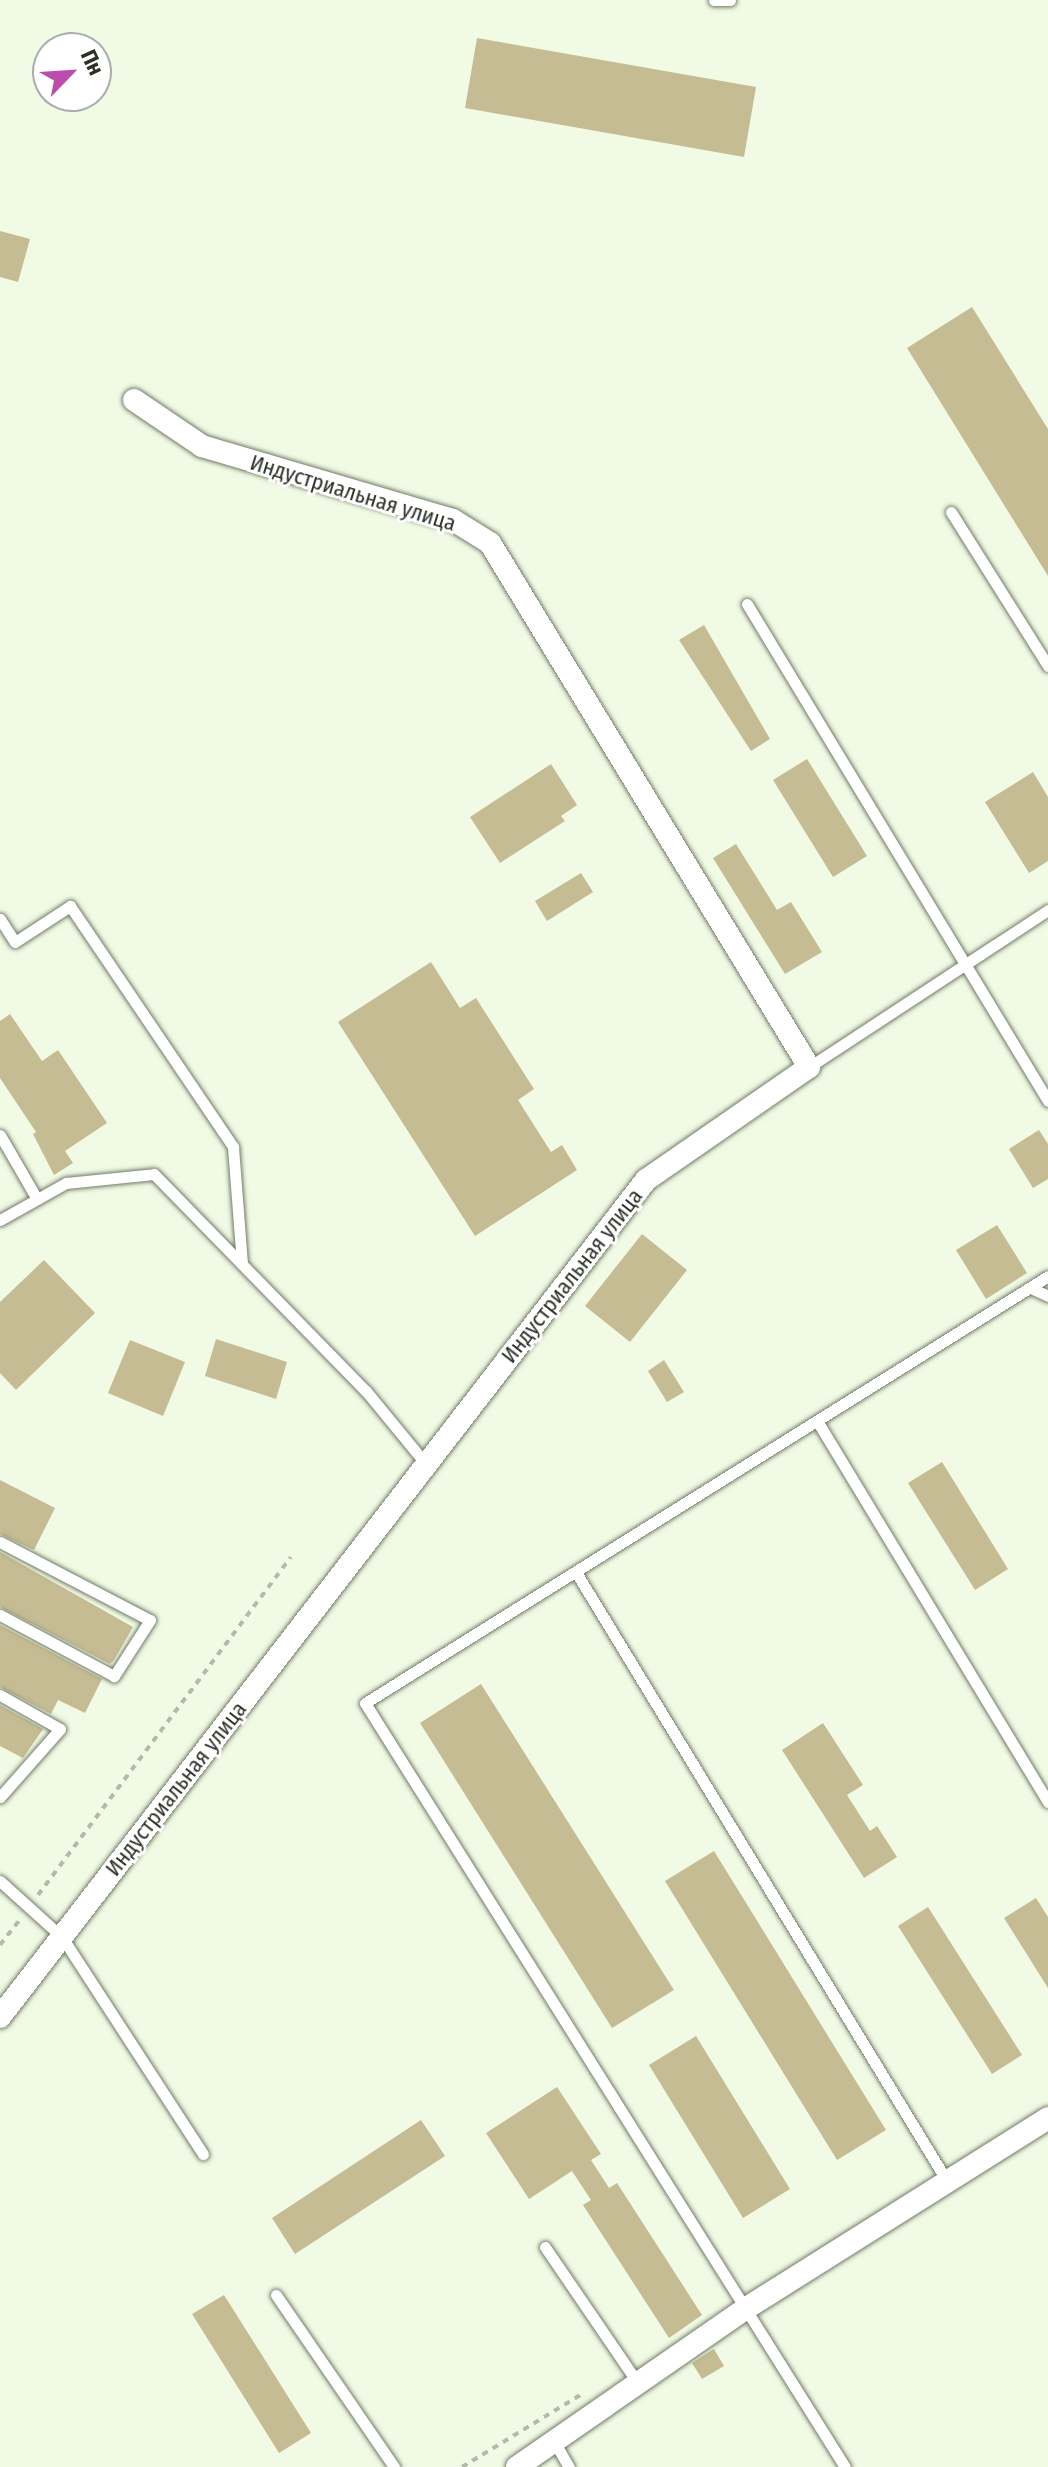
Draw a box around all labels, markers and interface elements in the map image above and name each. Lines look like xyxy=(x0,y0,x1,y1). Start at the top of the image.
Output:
north arrow xyxy=(32,32,112,112)
text: Пн xyxy=(75,45,110,79)
street label: Индустриальная улица xyxy=(247,449,459,537)
street label: Индустриальная улица xyxy=(496,1184,648,1368)
street label: Индустриальная улица xyxy=(100,1697,252,1881)

